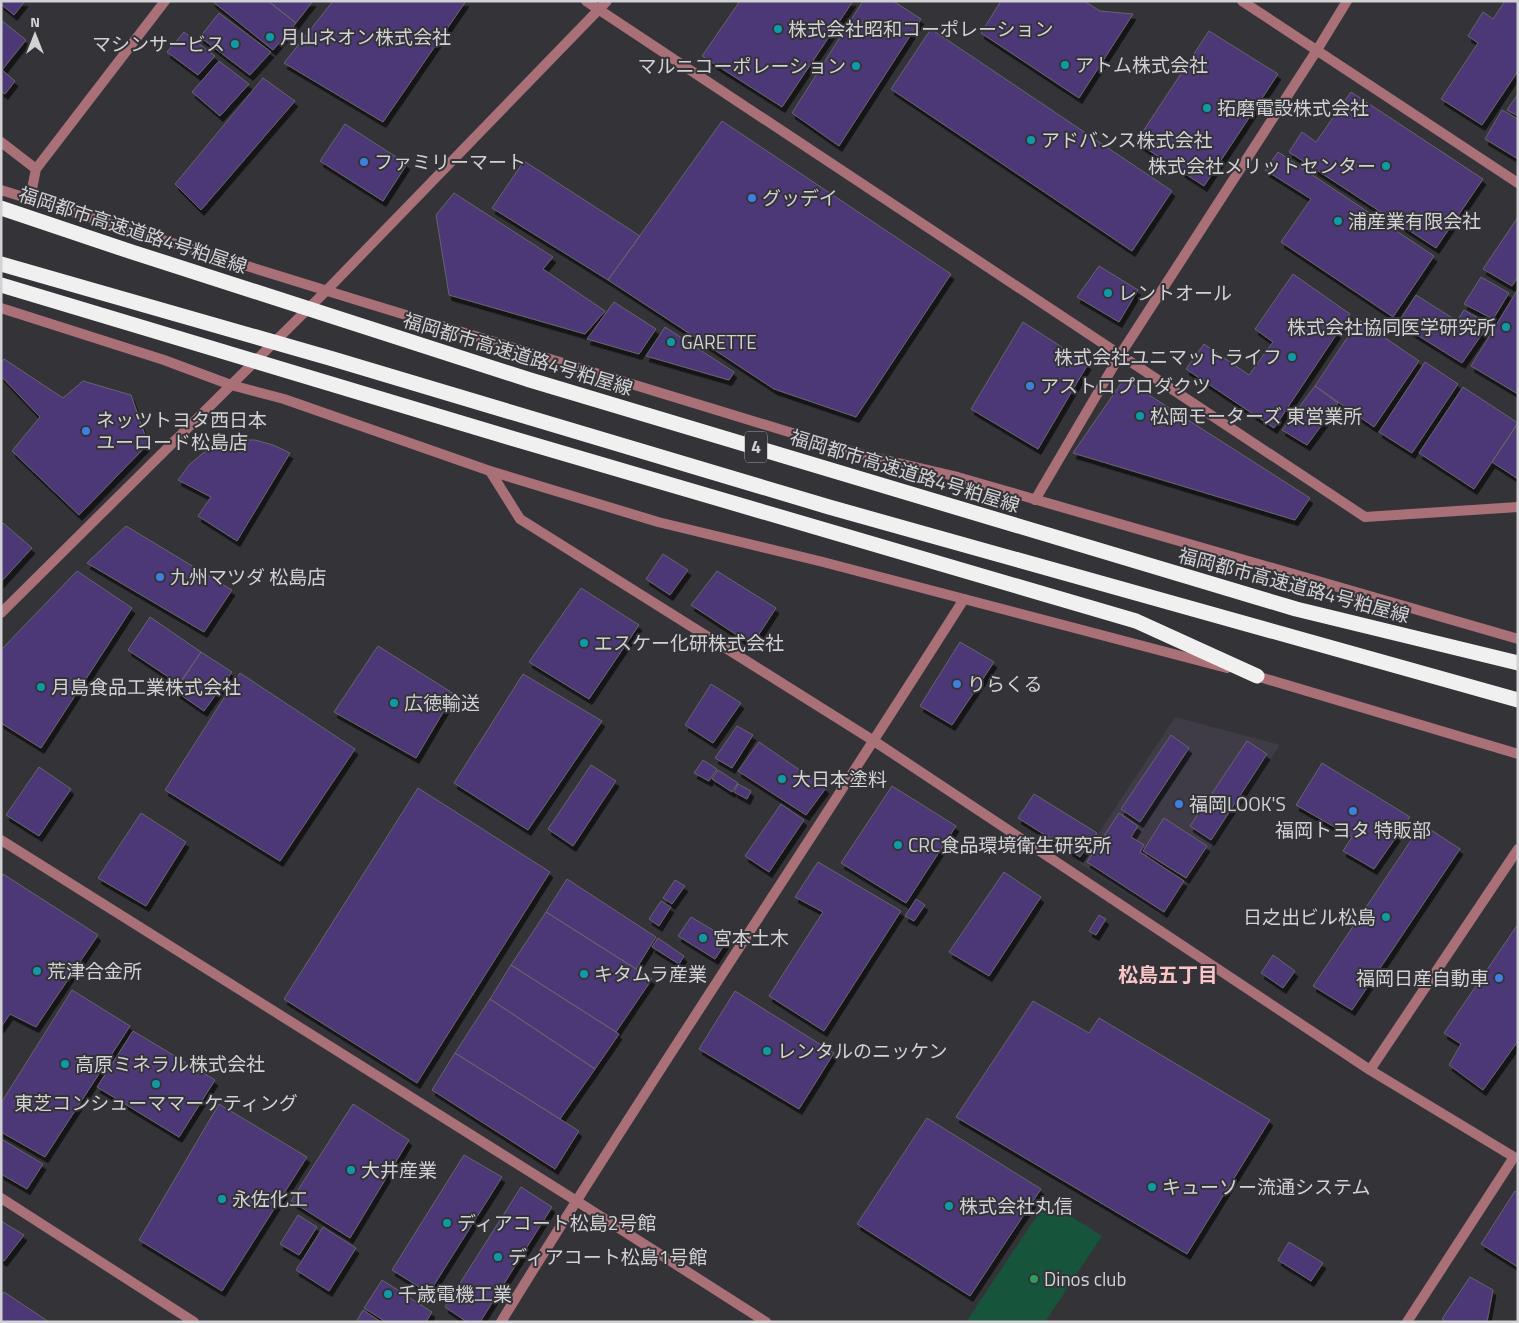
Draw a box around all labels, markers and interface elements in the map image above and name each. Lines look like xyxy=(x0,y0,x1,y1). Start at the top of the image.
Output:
north arrow xyxy=(10,10,60,60)
text: N xyxy=(30,11,40,32)
place label: 株式会社昭和コーポレーション xyxy=(788,14,1054,43)
place label: 月山ネオン株式会社 xyxy=(280,22,451,51)
marker: 株式会社昭和コーポレーション xyxy=(772,23,784,35)
place label: マシンサービス xyxy=(92,29,225,58)
marker: 月山ネオン株式会社 xyxy=(264,31,276,43)
marker: マシンサービス xyxy=(229,38,241,50)
place label: アトム株式会社 xyxy=(1075,50,1208,79)
place label: マルニコーポレーション xyxy=(637,51,846,80)
marker: アトム株式会社 xyxy=(1059,59,1071,71)
marker: マルニコーポレーション xyxy=(850,60,862,72)
place label: 拓磨電設株式会社 xyxy=(1217,93,1369,122)
marker: 拓磨電設株式会社 xyxy=(1201,102,1213,114)
place label: アドバンス株式会社 xyxy=(1041,125,1213,154)
marker: アドバンス株式会社 xyxy=(1025,134,1037,146)
place label: ファミリーマート xyxy=(374,147,526,176)
place label: 株式会社メリットセンター xyxy=(1148,151,1376,180)
marker: ファミリーマート xyxy=(358,156,370,168)
marker: 株式会社メリットセンター xyxy=(1380,160,1392,172)
street label: 福岡都市高速道路4号粕屋線 xyxy=(15,179,251,280)
place label: グッデイ xyxy=(762,183,838,212)
marker: グッデイ xyxy=(746,192,758,204)
place label: 浦産業有限会社 xyxy=(1348,206,1481,235)
marker: 浦産業有限会社 xyxy=(1332,215,1344,227)
place label: レントオール xyxy=(1118,278,1232,307)
marker: レントオール xyxy=(1102,287,1114,299)
street label: 福岡都市高速道路4号粕屋線 xyxy=(400,305,636,402)
place label: 株式会社協同医学研究所 xyxy=(1287,312,1496,341)
marker: 株式会社協同医学研究所 xyxy=(1500,321,1512,333)
place label: GARETTE xyxy=(681,327,757,356)
marker: GARETTE xyxy=(665,336,677,348)
place label: 株式会社ユニマットライフ xyxy=(1054,342,1282,371)
marker: 株式会社ユニマットライフ xyxy=(1286,351,1298,363)
place label: アストロプロダクツ xyxy=(1040,371,1211,400)
marker: アストロプロダクツ xyxy=(1024,380,1036,392)
place label: 松岡モーターズ 東営業所 xyxy=(1150,401,1362,430)
place label: ネッツトヨタ西日本 ユーロード松島店 xyxy=(96,405,267,456)
marker: 松岡モーターズ 東営業所 xyxy=(1134,410,1146,422)
street label: 福岡都市高速道路4号粕屋線 xyxy=(787,422,1023,519)
marker: ネッツトヨタ西日本 ユーロード松島店 xyxy=(80,425,92,437)
road number: 4 xyxy=(745,432,767,462)
street label: 福岡都市高速道路4号粕屋線 xyxy=(1175,540,1413,629)
place label: 九州マツダ 松島店 xyxy=(170,562,326,591)
marker: 九州マツダ 松島店 xyxy=(154,571,166,583)
place label: エスケー化研株式会社 xyxy=(594,628,784,657)
marker: エスケー化研株式会社 xyxy=(578,637,590,649)
place label: りらくる xyxy=(967,669,1043,698)
place label: 月島食品工業株式会社 xyxy=(51,672,241,701)
marker: りらくる xyxy=(951,678,963,690)
marker: 月島食品工業株式会社 xyxy=(35,681,47,693)
place label: 広徳輸送 xyxy=(404,688,480,717)
marker: 広徳輸送 xyxy=(388,697,400,709)
place label: 大日本塗料 xyxy=(792,764,887,793)
marker: 大日本塗料 xyxy=(776,773,788,785)
place label: 福岡LOOK'S xyxy=(1189,789,1286,818)
marker: 福岡LOOK'S xyxy=(1173,798,1185,810)
marker: 福岡トヨタ 特販部 xyxy=(1347,805,1359,817)
place label: 福岡トヨタ 特販部 xyxy=(1275,815,1431,844)
place label: CRC食品環境衛生研究所 xyxy=(908,830,1111,859)
marker: CRC食品環境衛生研究所 xyxy=(892,839,904,851)
place label: 日之出ビル松島 xyxy=(1243,902,1376,931)
marker: 日之出ビル松島 xyxy=(1380,911,1392,923)
place label: 宮本土木 xyxy=(713,923,789,952)
marker: 宮本土木 xyxy=(697,932,709,944)
place label: 荒津合金所 xyxy=(47,956,142,985)
place label: キタムラ産業 xyxy=(594,959,707,988)
district label: 松島五丁目 xyxy=(1118,959,1218,990)
place label: 福岡日産自動車 xyxy=(1356,963,1489,992)
marker: 荒津合金所 xyxy=(31,965,43,977)
marker: キタムラ産業 xyxy=(578,968,590,980)
marker: 福岡日産自動車 xyxy=(1493,972,1505,984)
place label: レンタルのニッケン xyxy=(777,1036,947,1065)
marker: レンタルのニッケン xyxy=(761,1045,773,1057)
place label: 高原ミネラル株式会社 xyxy=(75,1049,265,1078)
marker: 高原ミネラル株式会社 xyxy=(59,1058,71,1070)
marker: 東芝コンシューママーケティング xyxy=(150,1078,162,1090)
place label: 東芝コンシューママーケティング xyxy=(14,1088,298,1117)
place label: 大井産業 xyxy=(361,1155,437,1184)
marker: 大井産業 xyxy=(345,1164,357,1176)
place label: キューソー流通システム xyxy=(1162,1172,1370,1201)
marker: キューソー流通システム xyxy=(1146,1181,1158,1193)
place label: 永佐化工 xyxy=(232,1184,308,1213)
place label: 株式会社丸信 xyxy=(959,1191,1073,1220)
marker: 永佐化工 xyxy=(216,1193,228,1205)
marker: 株式会社丸信 xyxy=(943,1200,955,1212)
place label: ディアコート松島2号館 xyxy=(457,1208,656,1237)
marker: ディアコート松島2号館 xyxy=(441,1217,453,1229)
place label: ディアコート松島1号館 xyxy=(508,1242,707,1271)
marker: ディアコート松島1号館 xyxy=(492,1251,504,1263)
place label: Dinos club xyxy=(1044,1264,1126,1293)
marker: Dinos club xyxy=(1028,1273,1040,1285)
place label: 千歳電機工業 xyxy=(398,1279,512,1308)
marker: 千歳電機工業 xyxy=(382,1288,394,1300)

